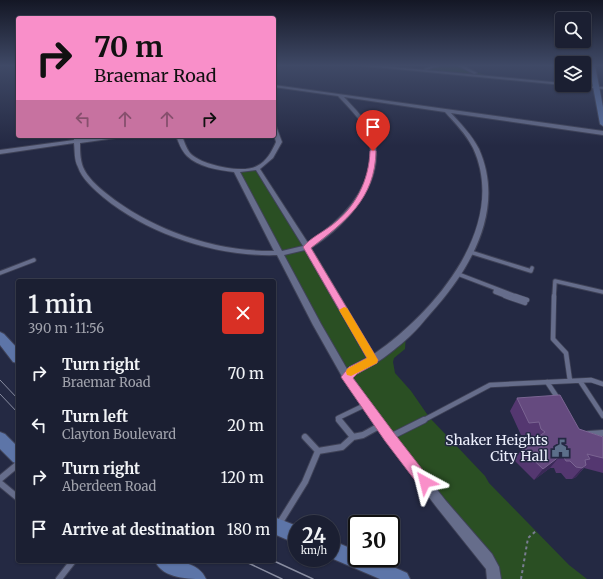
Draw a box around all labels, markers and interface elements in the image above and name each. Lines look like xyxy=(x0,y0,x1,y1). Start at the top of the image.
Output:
map controls xyxy=(555,12,591,92)
button: search xyxy=(555,12,591,48)
text: 70 m xyxy=(94,29,163,65)
icon: right xyxy=(28,32,80,84)
button: layers xyxy=(555,56,591,92)
text: Braemar Road xyxy=(94,64,217,87)
icon: left xyxy=(72,108,94,130)
icon: ahead xyxy=(114,108,136,130)
icon: ahead xyxy=(156,108,178,130)
icon: right xyxy=(198,108,220,130)
pin xyxy=(356,110,390,151)
icon: arrive xyxy=(362,116,384,138)
text: 1 min xyxy=(28,289,93,320)
button: close xyxy=(222,292,264,334)
text: 390 m · 11:56 xyxy=(28,320,104,337)
text: Turn right xyxy=(62,355,140,374)
icon: right xyxy=(28,362,50,384)
text: 70 m xyxy=(228,364,264,383)
text: Braemar Road xyxy=(62,374,151,391)
text: Turn left xyxy=(62,407,128,426)
icon: left xyxy=(28,414,50,436)
text: 20 m xyxy=(227,416,264,435)
text: Clayton Boulevard xyxy=(62,426,176,443)
place label: Shaker Heights City Hall xyxy=(445,431,549,465)
public building icon: Shaker Heights City Hall xyxy=(551,438,571,458)
text: Turn right xyxy=(62,459,140,478)
position arrow xyxy=(404,461,446,503)
icon: right xyxy=(28,466,50,488)
text: 120 m xyxy=(221,468,264,487)
text: Aberdeen Road xyxy=(62,478,156,495)
speed limit sign: 30 xyxy=(348,515,400,567)
icon: arrive xyxy=(28,518,50,540)
text: Arrive at destination xyxy=(62,520,215,539)
text: 180 m xyxy=(227,520,270,539)
text: 24 xyxy=(302,523,326,548)
text: km/h xyxy=(301,544,327,557)

